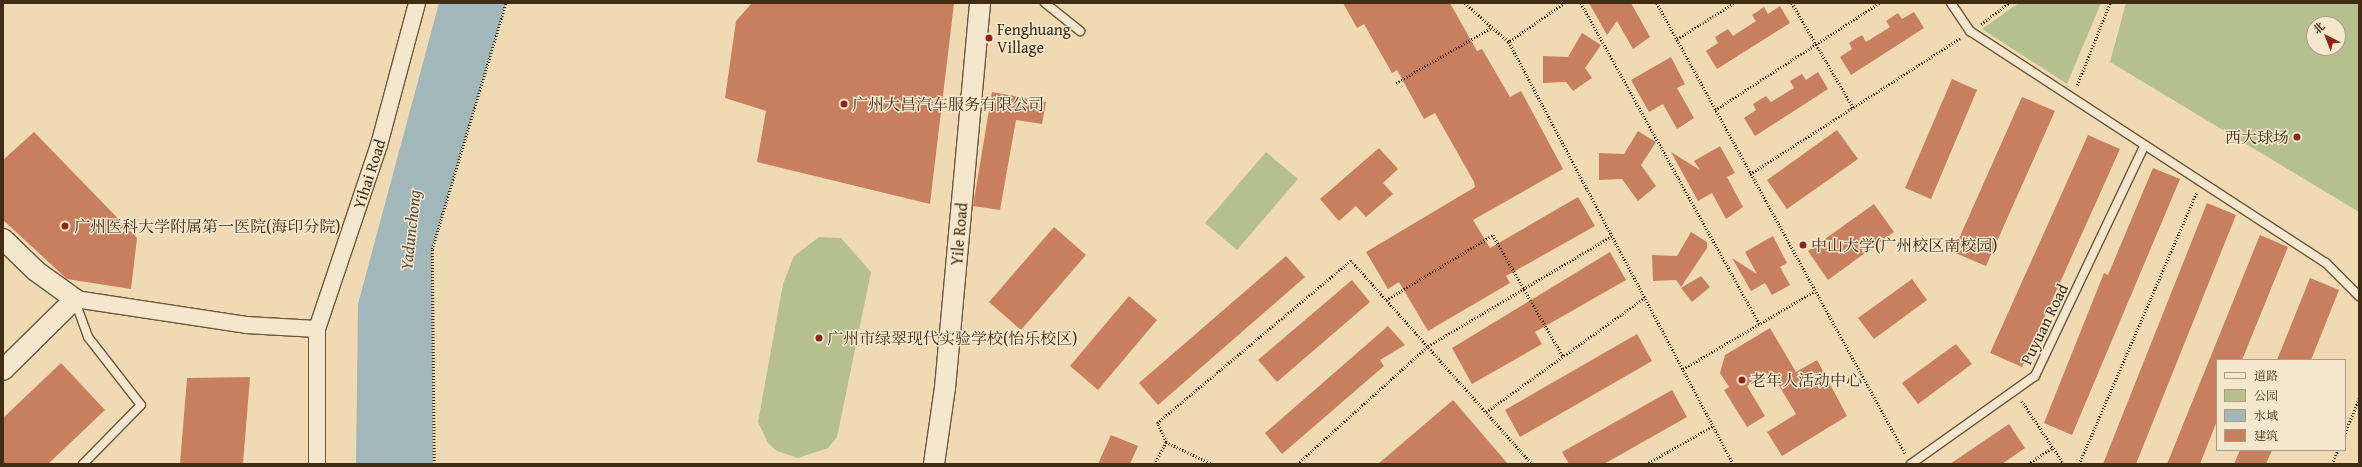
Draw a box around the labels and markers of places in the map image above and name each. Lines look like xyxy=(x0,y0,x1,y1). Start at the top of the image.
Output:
place label: Fenghuang Village xyxy=(997,19,1071,57)
marker: Fenghuang Village xyxy=(984,33,994,43)
place label: 广州大昌汽车服务有限公司 xyxy=(852,94,1044,114)
marker: 广州大昌汽车服务有限公司 xyxy=(839,99,849,109)
place label: 西大球场 xyxy=(2225,127,2289,147)
marker: 西大球场 xyxy=(2292,132,2302,142)
place label: 广州医科大学附属第一医院(海印分院) xyxy=(74,216,340,236)
marker: 广州医科大学附属第一医院(海印分院) xyxy=(59,220,71,232)
place label: 中山大学(广州校区南校园) xyxy=(1811,235,1997,255)
marker: 中山大学(广州校区南校园) xyxy=(1798,240,1808,250)
place label: 广州市绿翠现代实验学校(怡乐校区) xyxy=(827,328,1077,348)
marker: 广州市绿翠现代实验学校(怡乐校区) xyxy=(814,333,824,343)
place label: 老年人活动中心 xyxy=(1750,370,1862,390)
marker: 老年人活动中心 xyxy=(1737,375,1747,385)

